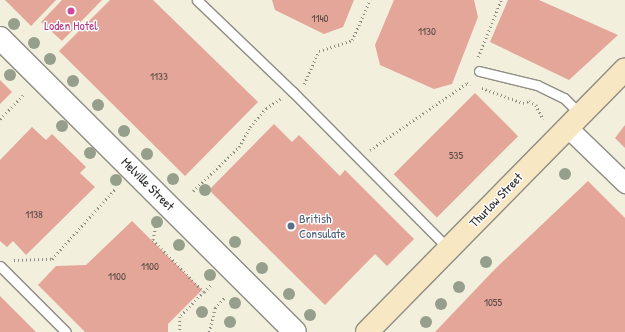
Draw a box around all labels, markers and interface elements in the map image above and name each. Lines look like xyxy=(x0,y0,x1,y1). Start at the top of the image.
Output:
marker: Loden Hotel xyxy=(66,6,76,16)
house number: 1140 xyxy=(311,11,329,25)
place label: Loden Hotel xyxy=(44,17,98,33)
house number: 1130 xyxy=(418,24,436,38)
house number: 1133 xyxy=(150,69,168,83)
house number: 535 xyxy=(449,148,463,162)
street label: Melville Street xyxy=(118,154,178,214)
street label: Thurlow Street xyxy=(466,170,526,230)
house number: 1138 xyxy=(25,207,43,221)
place label: British Consulate xyxy=(299,211,346,242)
marker: British Consulate xyxy=(286,221,296,231)
house number: 1100 xyxy=(141,259,159,273)
house number: 1100 xyxy=(108,269,126,283)
house number: 1055 xyxy=(484,295,502,309)

